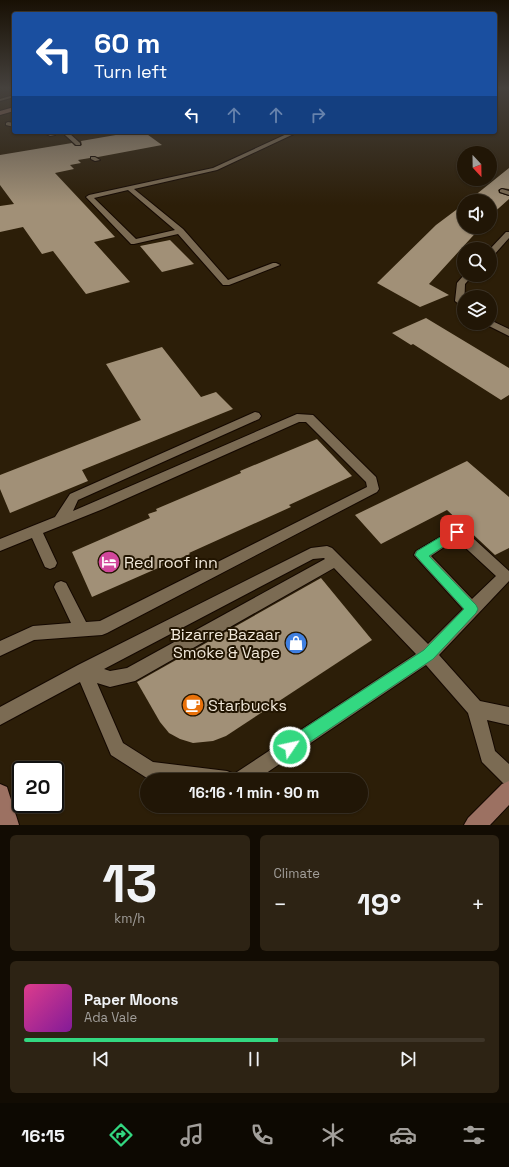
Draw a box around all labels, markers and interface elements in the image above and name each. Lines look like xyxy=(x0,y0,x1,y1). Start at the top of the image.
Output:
text: 60 m xyxy=(94,25,160,61)
icon: left xyxy=(28,28,80,80)
text: Turn left xyxy=(94,60,167,83)
icon: left xyxy=(181,104,203,126)
icon: ahead xyxy=(223,104,245,126)
icon: ahead xyxy=(265,104,287,126)
icon: right xyxy=(307,104,329,126)
north arrow xyxy=(457,146,497,186)
map controls xyxy=(457,146,497,330)
button: sound xyxy=(457,194,497,234)
button: search xyxy=(457,242,497,282)
button: layers xyxy=(457,290,497,330)
pin xyxy=(440,515,474,549)
icon: arrive xyxy=(446,521,468,543)
hotel icon: Red roof inn xyxy=(96,549,122,575)
place label: Red roof inn xyxy=(124,552,218,573)
place label: Bizarre Bazaar Smoke & Vape xyxy=(170,624,280,663)
shop icon: Bizarre Bazaar Smoke & Vape xyxy=(283,630,309,656)
cafe icon: Starbucks xyxy=(180,692,206,718)
place label: Starbucks xyxy=(208,695,287,716)
position arrow xyxy=(269,726,311,768)
speed limit sign: 20 xyxy=(12,761,64,813)
text: 16:16 · 1 min · 90 m xyxy=(189,783,319,802)
text: 13 xyxy=(102,851,157,917)
text: Climate xyxy=(274,865,320,882)
text: 19° xyxy=(357,885,401,924)
text: − xyxy=(274,890,287,918)
text: + xyxy=(471,890,485,918)
text: km/h xyxy=(114,910,145,927)
text: Paper Moons xyxy=(84,990,178,1009)
text: Ada Vale xyxy=(84,1009,137,1026)
icon: previous xyxy=(90,1048,112,1070)
icon: pause xyxy=(243,1048,265,1070)
icon: next xyxy=(397,1048,419,1070)
icon: directions xyxy=(107,1121,135,1149)
icon: music xyxy=(178,1121,206,1149)
icon: phone xyxy=(248,1121,276,1149)
icon: climate xyxy=(319,1121,347,1149)
icon: car xyxy=(389,1121,417,1149)
icon: filters xyxy=(460,1121,488,1149)
text: 16:15 xyxy=(21,1124,65,1147)

